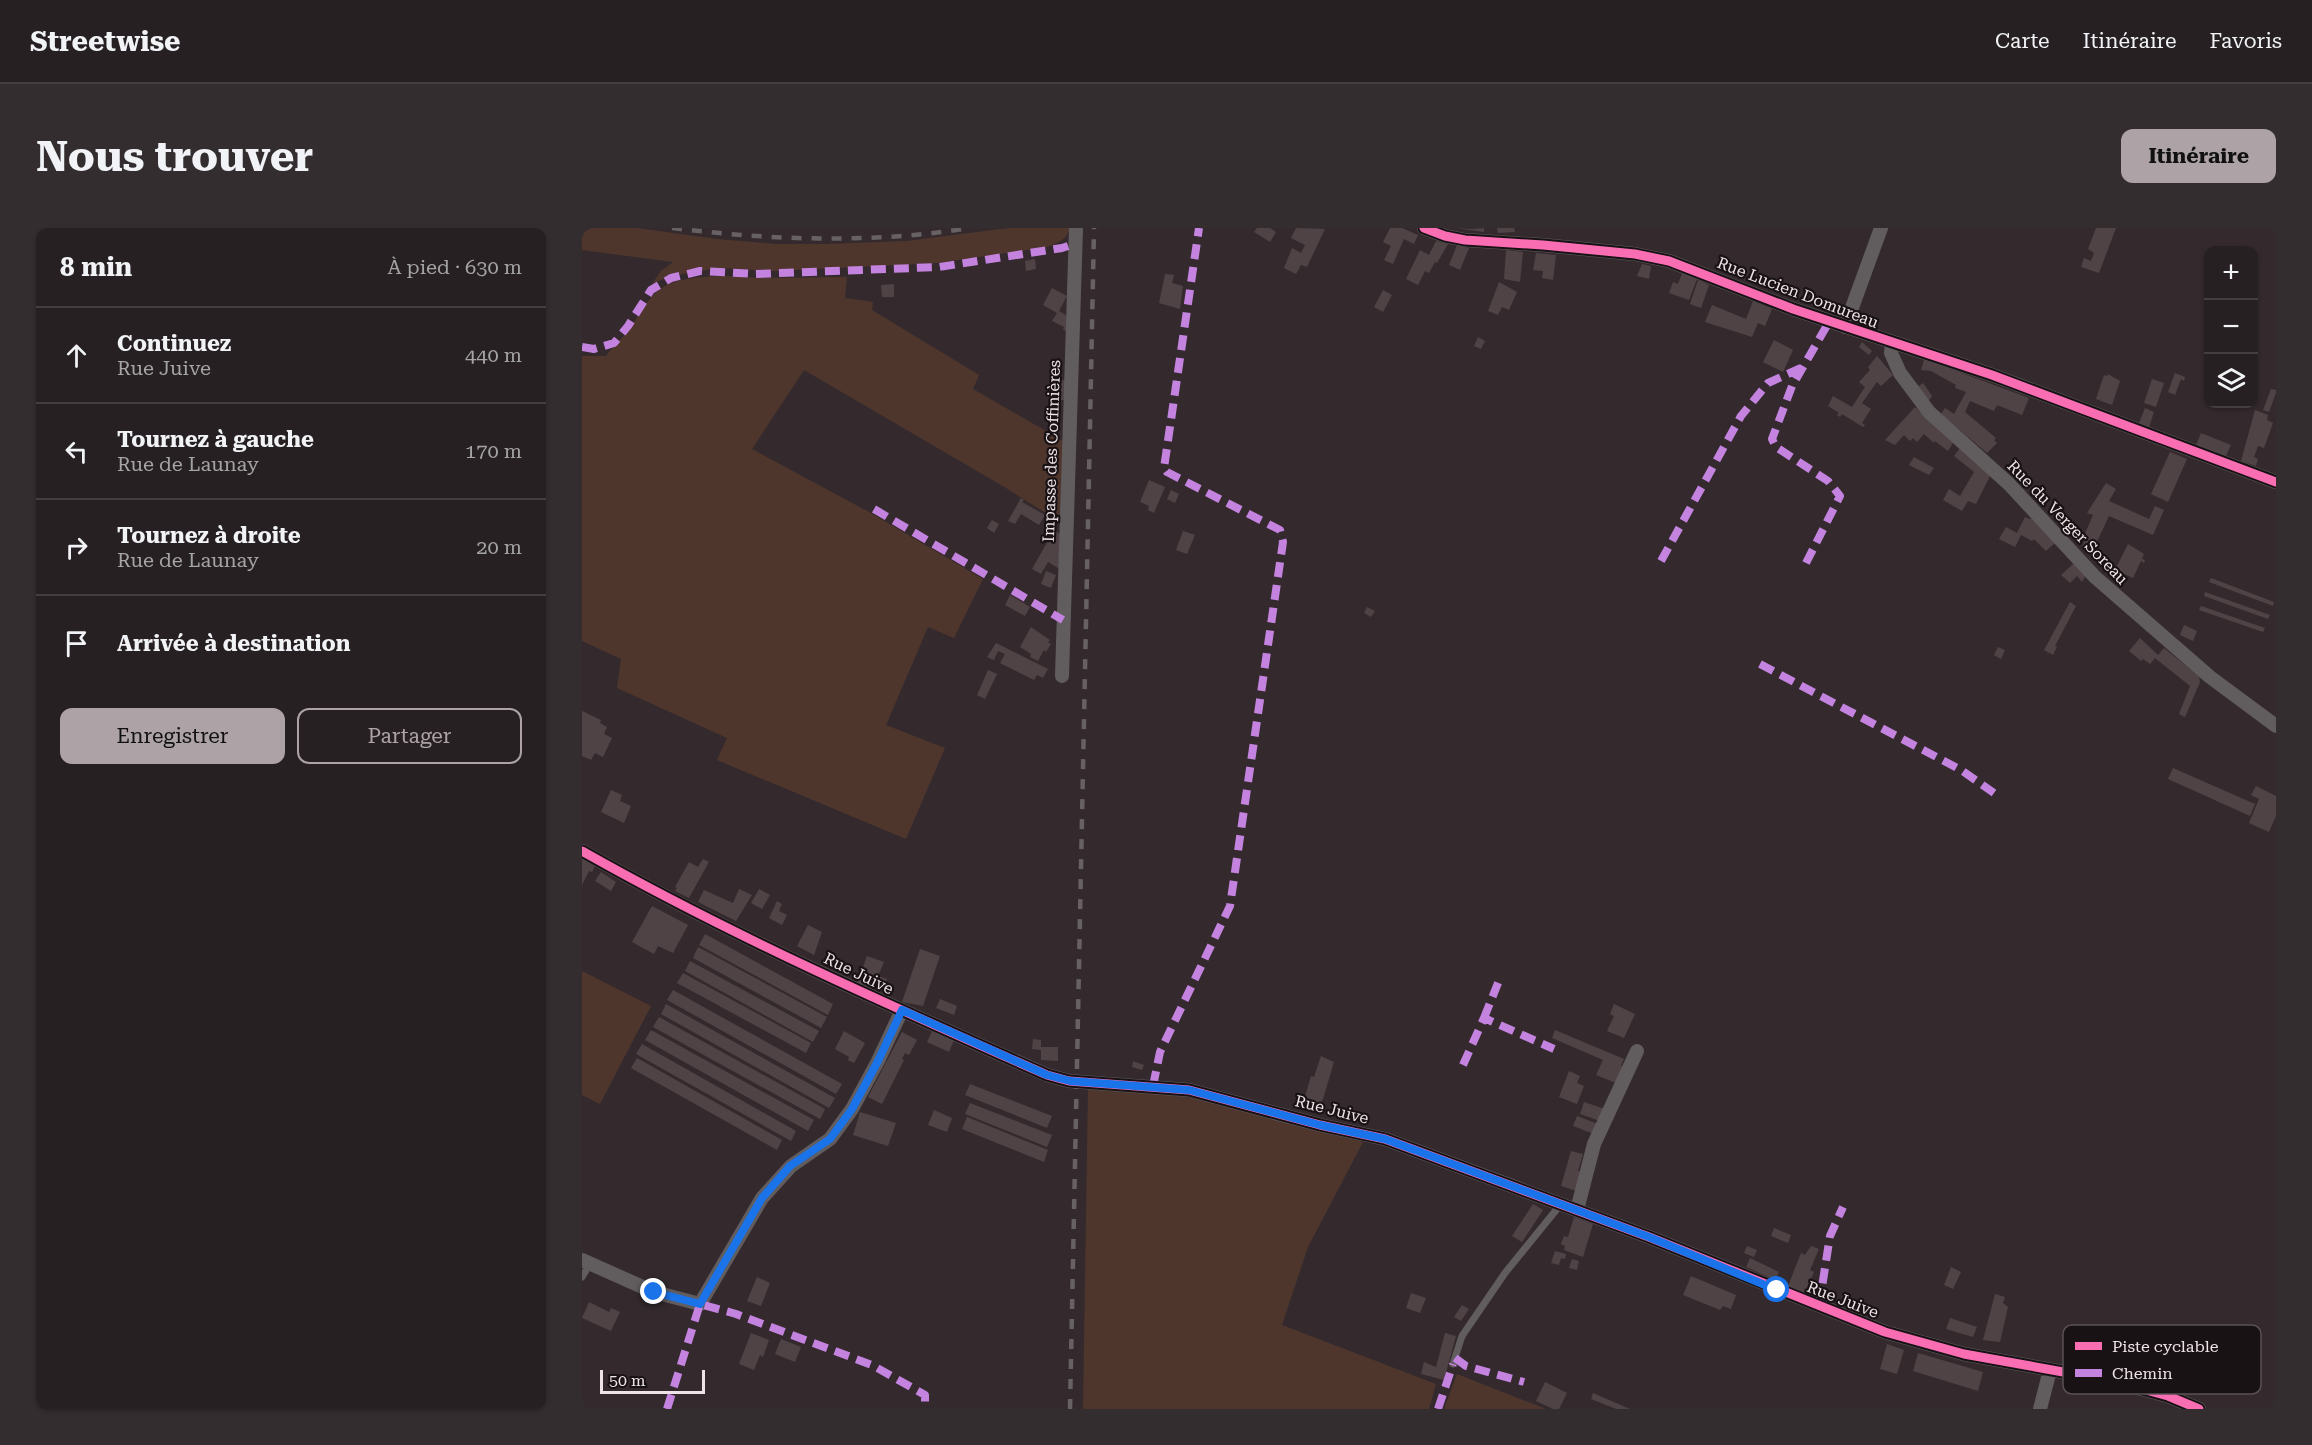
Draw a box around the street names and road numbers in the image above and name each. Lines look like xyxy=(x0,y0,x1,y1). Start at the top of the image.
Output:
street label: Rue Lucien Domureau xyxy=(1715,253,1881,332)
street label: Impasse des Coffinières xyxy=(1039,359,1064,542)
street label: Rue du Verger Soreau xyxy=(2003,456,2132,588)
street label: Rue Juive xyxy=(821,948,897,999)
street label: Rue Juive xyxy=(1293,1091,1371,1128)
street label: Rue Juive xyxy=(1804,1277,1882,1322)

